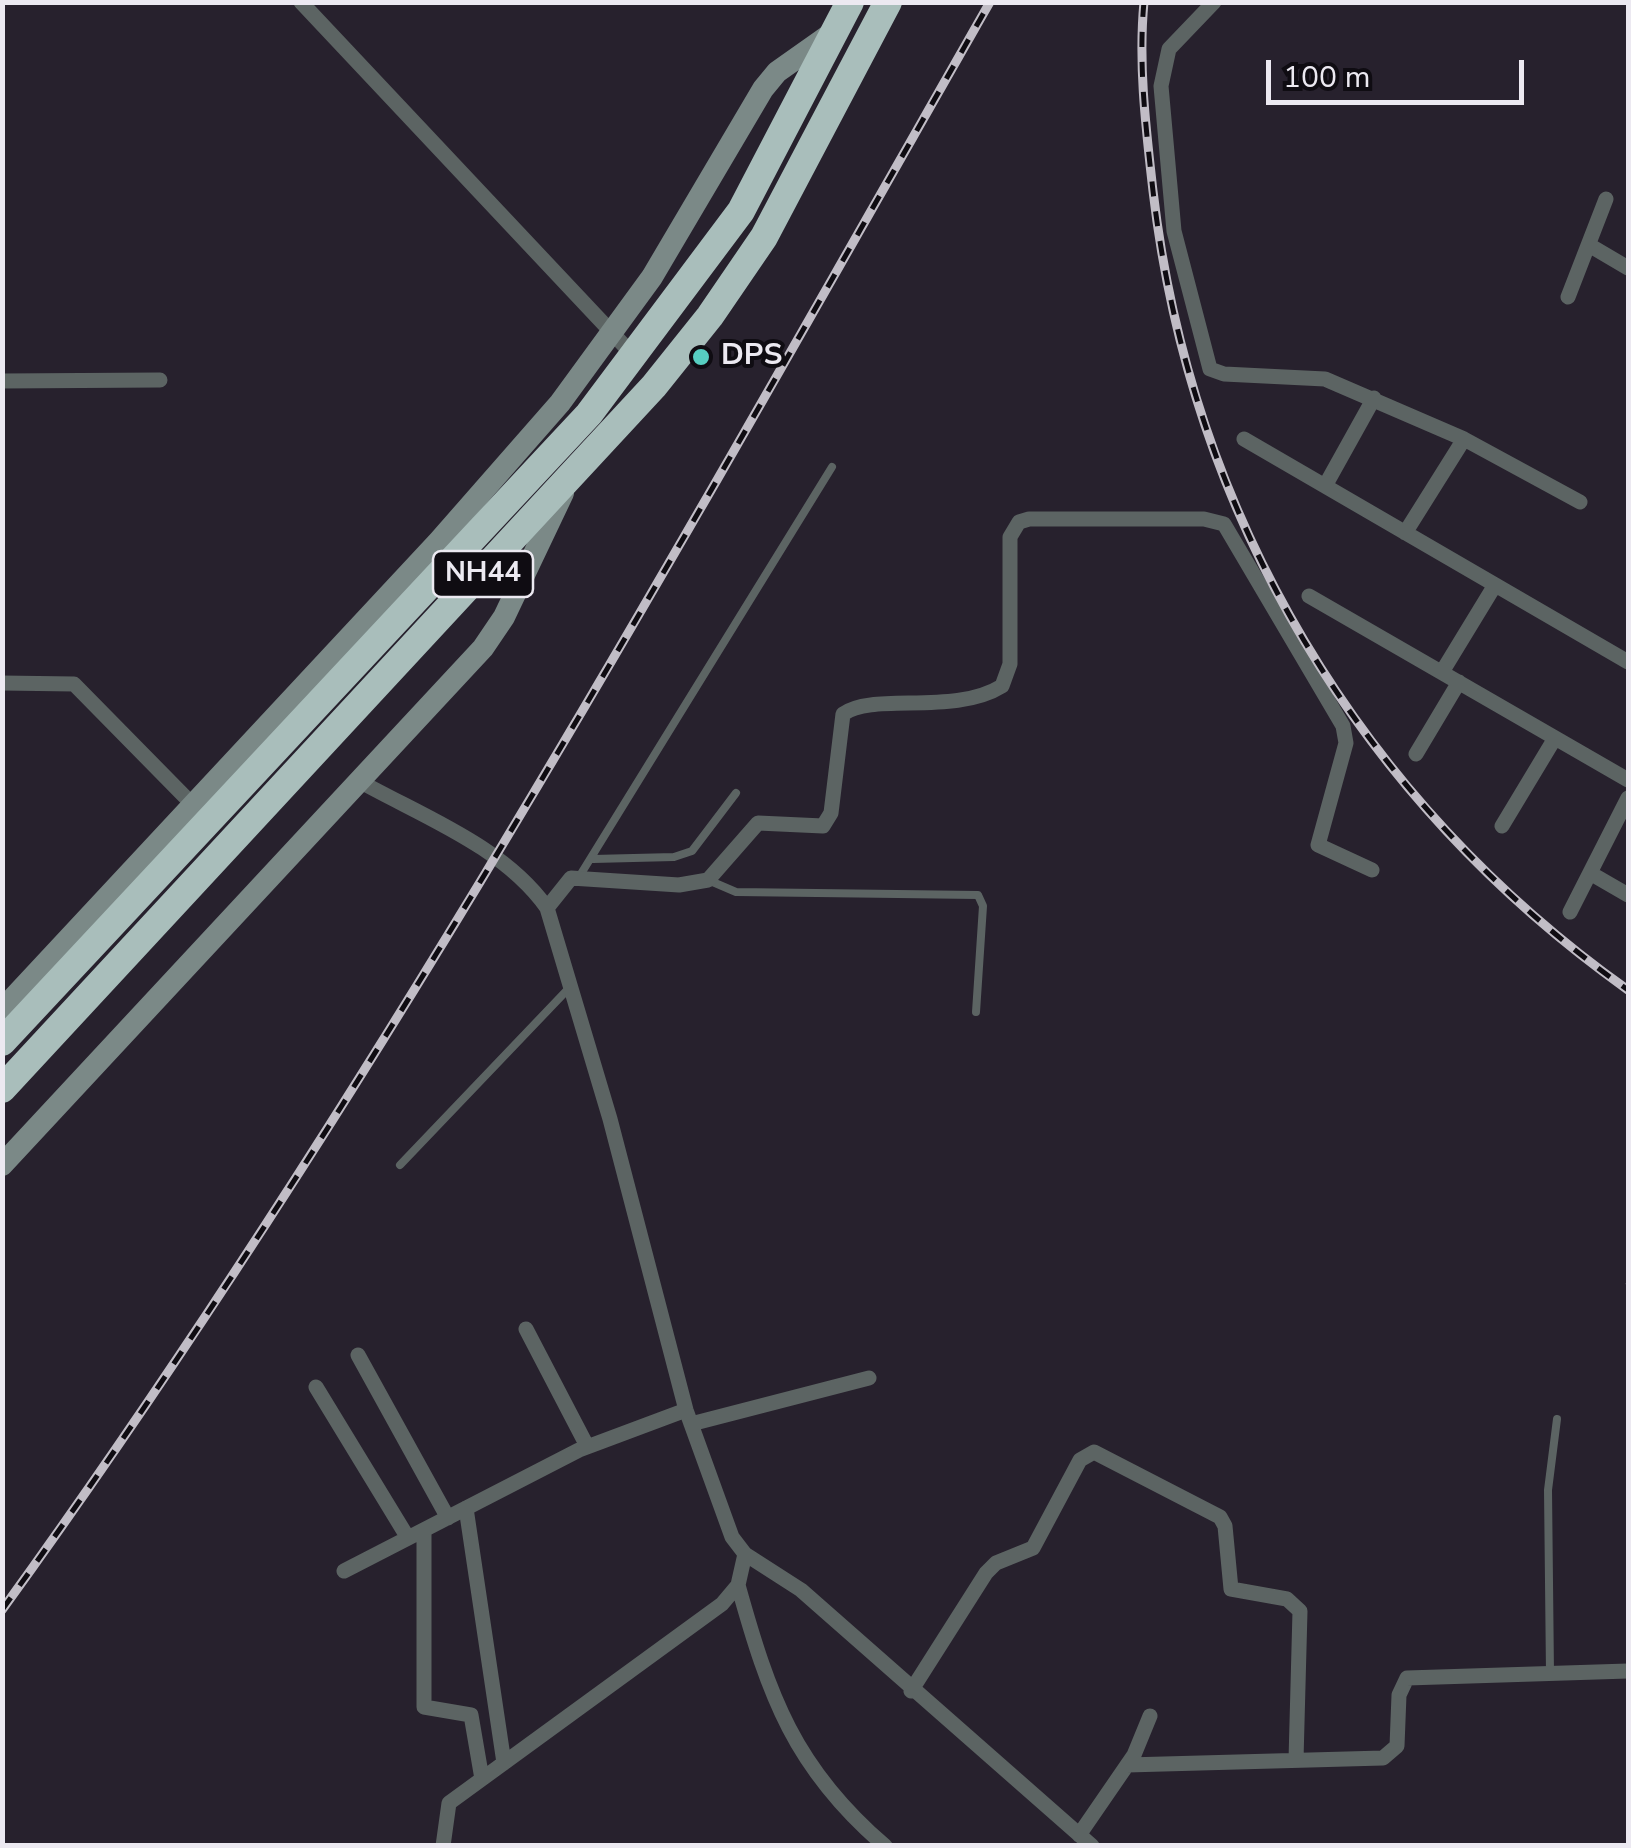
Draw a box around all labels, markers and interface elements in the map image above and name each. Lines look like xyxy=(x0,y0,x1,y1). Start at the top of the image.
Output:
scale bar xyxy=(1271,40,1528,102)
text: 100 m xyxy=(1283,57,1370,98)
place label: DPS xyxy=(721,339,782,375)
marker: DPS xyxy=(690,346,712,368)
road number: NH44 xyxy=(433,551,533,597)

